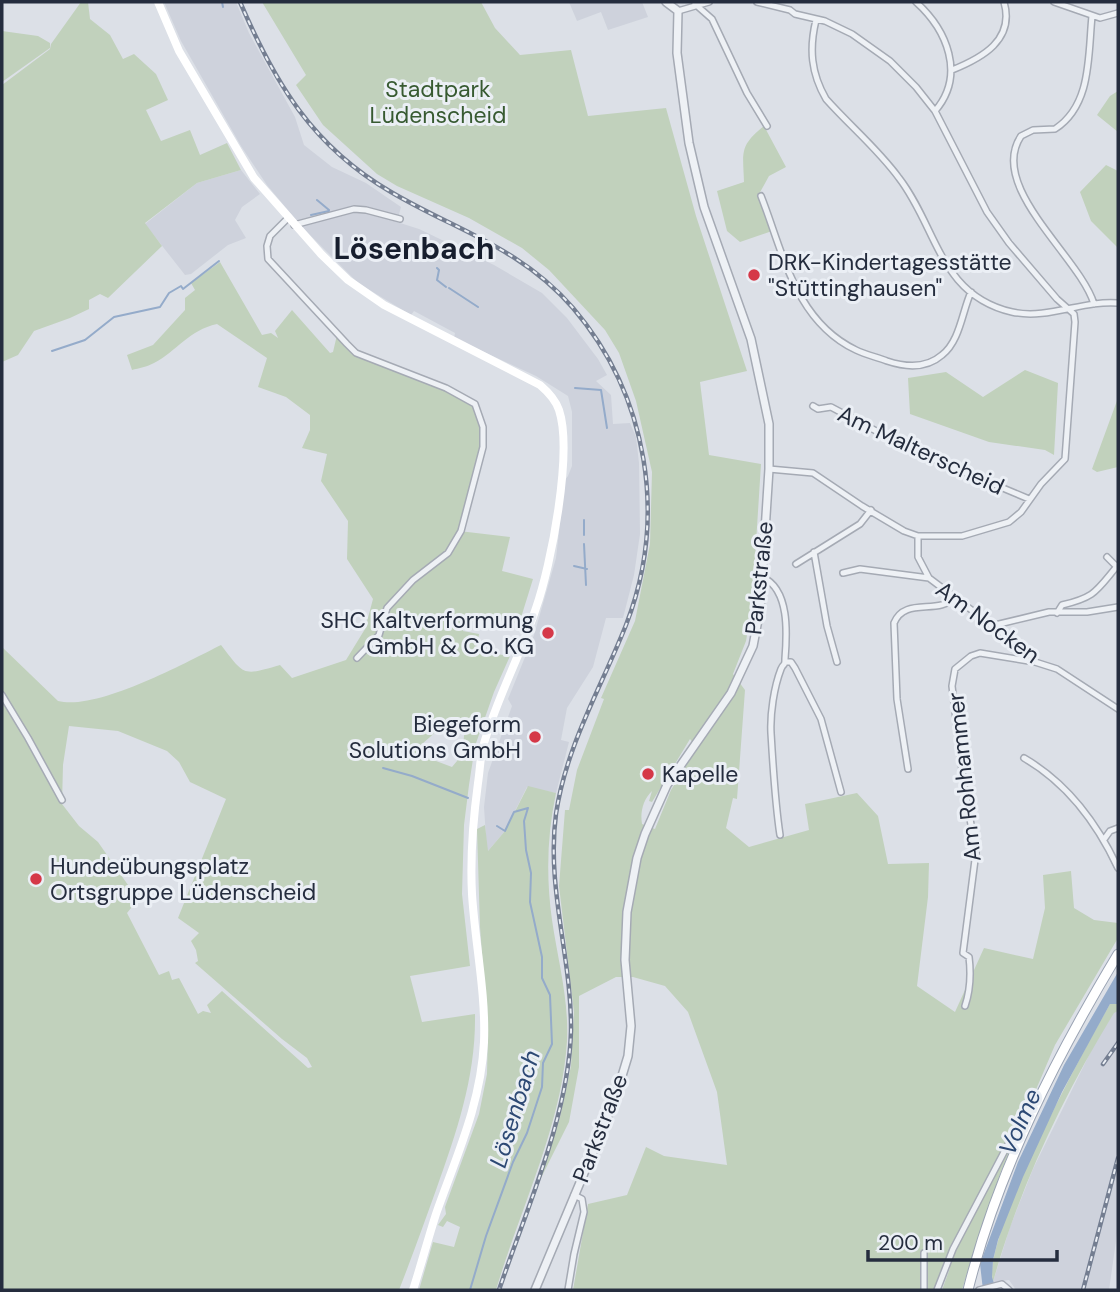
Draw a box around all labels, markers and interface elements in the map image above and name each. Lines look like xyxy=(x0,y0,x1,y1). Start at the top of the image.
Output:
park label: Stadtpark Lüdenscheid xyxy=(370,74,506,130)
district label: Lösenbach xyxy=(334,229,494,268)
place label: DRK-Kindertagesstätte "Stüttinghausen" xyxy=(768,247,1012,303)
marker: DRK-Kindertagesstätte "Stüttinghausen" xyxy=(746,267,762,283)
street label: Am Malterscheid xyxy=(833,398,1009,502)
street label: Parkstraße xyxy=(738,520,780,636)
street label: Am Nocken xyxy=(930,574,1046,670)
place label: SHC Kaltverformung GmbH & Co. KG xyxy=(320,605,534,661)
marker: SHC Kaltverformung GmbH & Co. KG xyxy=(540,625,556,641)
street label: Am Rohhammer xyxy=(940,691,988,863)
place label: Biegeform Solutions GmbH xyxy=(349,709,521,765)
marker: Biegeform Solutions GmbH xyxy=(527,729,543,745)
place label: Kapelle xyxy=(662,759,738,789)
marker: Kapelle xyxy=(640,766,656,782)
place label: Hundeübungsplatz Ortsgruppe Lüdenscheid xyxy=(50,851,316,907)
marker: Hundeübungsplatz Ortsgruppe Lüdenscheid xyxy=(28,871,44,887)
water label: Lösenbach xyxy=(482,1046,547,1171)
street label: Parkstraße xyxy=(566,1070,634,1186)
water label: Volme xyxy=(991,1084,1048,1160)
scale bar xyxy=(868,1218,1057,1262)
text: 200 m xyxy=(878,1229,943,1257)

